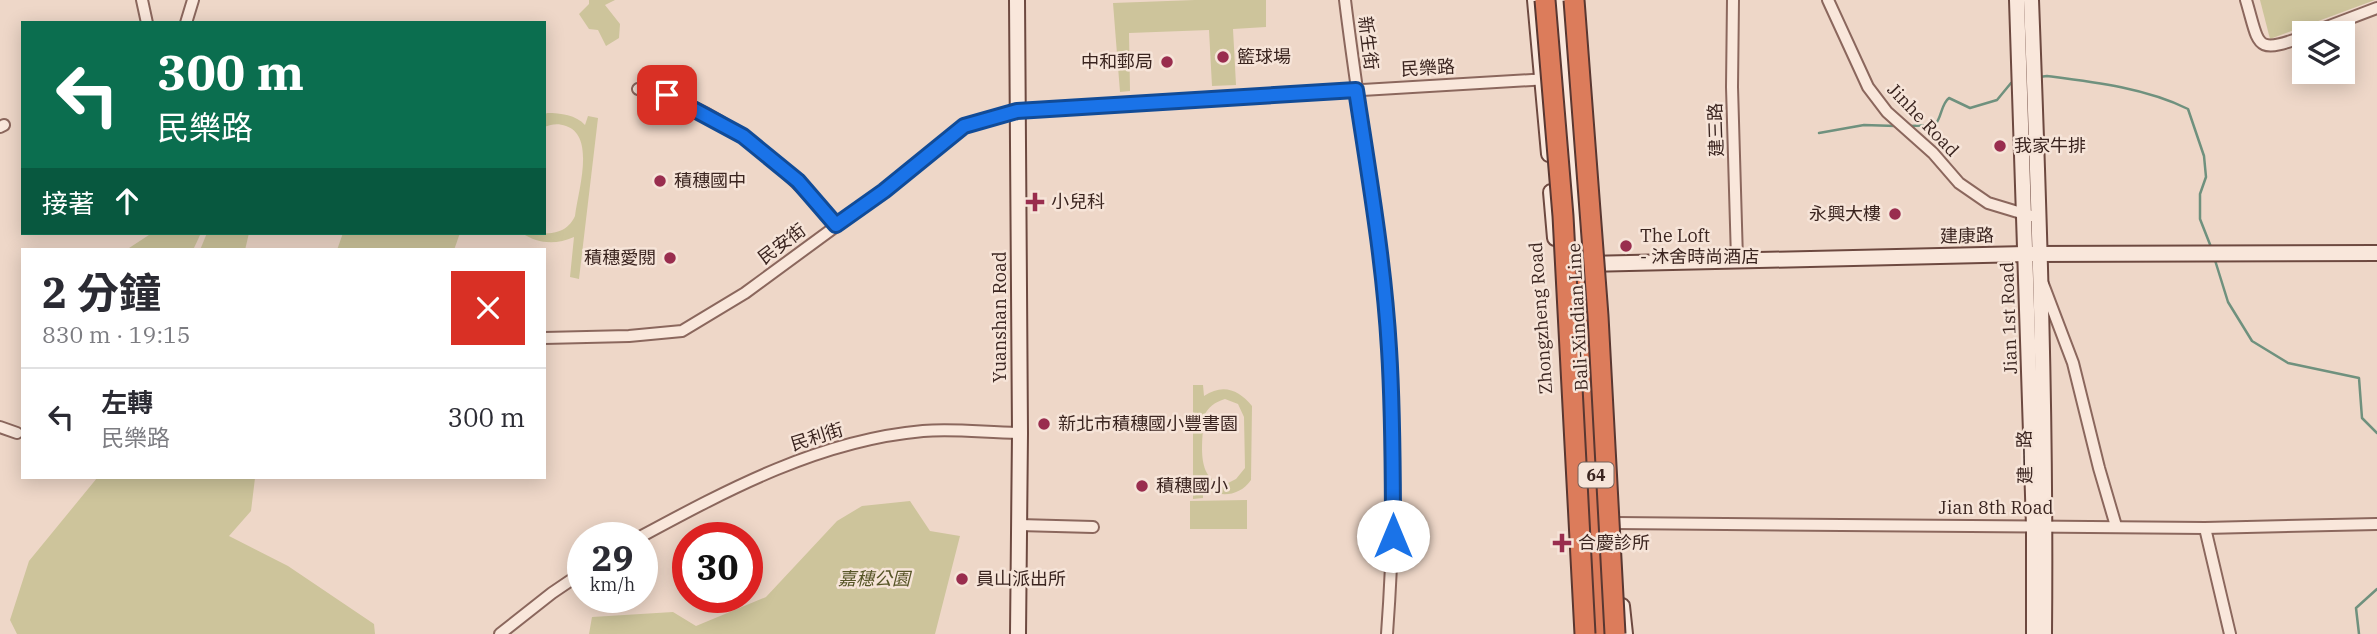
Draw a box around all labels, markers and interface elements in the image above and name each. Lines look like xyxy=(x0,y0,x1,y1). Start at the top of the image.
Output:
street label: 新生街 xyxy=(1354,15,1383,71)
map controls xyxy=(2292,21,2355,84)
button: layers xyxy=(2292,21,2355,84)
text: 300 m xyxy=(157,40,304,103)
place label: 籃球場 xyxy=(1237,45,1291,68)
icon: left xyxy=(42,49,133,140)
marker: 籃球場 xyxy=(1215,49,1231,65)
place label: 中和郵局 xyxy=(1081,50,1153,73)
marker: 中和郵局 xyxy=(1159,54,1175,70)
street label: 民樂路 xyxy=(1400,55,1456,80)
pin xyxy=(637,65,697,125)
icon: arrive xyxy=(648,76,686,114)
street label: Jinhe Road xyxy=(1883,78,1964,161)
street label: 建三路 xyxy=(1703,103,1728,157)
text: 民樂路 xyxy=(157,106,253,148)
place label: 我家牛排 xyxy=(2014,134,2086,157)
marker: 我家牛排 xyxy=(1992,138,2008,154)
place label: 積穗國中 xyxy=(674,169,746,192)
marker: 積穗國中 xyxy=(652,173,668,189)
icon: ahead xyxy=(108,182,146,220)
text: 接著 xyxy=(42,186,94,220)
place label: 小兒科 xyxy=(1051,190,1105,213)
marker: 小兒科 xyxy=(1025,192,1045,212)
place label: 永興大樓 xyxy=(1809,202,1881,225)
marker: 永興大樓 xyxy=(1887,206,1903,222)
street label: 民安街 xyxy=(753,218,810,269)
place label: The Loft - 沐舍時尚酒店 xyxy=(1640,224,1759,268)
street label: 建康路 xyxy=(1940,224,1994,247)
marker: The Loft - 沐舍時尚酒店 xyxy=(1618,238,1634,254)
street label: Zhongzheng Road xyxy=(1524,241,1557,395)
street label: Bali-Xindian Line xyxy=(1562,242,1593,392)
place label: 積穗愛閱 xyxy=(584,246,656,269)
marker: 積穗愛閱 xyxy=(662,250,678,266)
street label: Yuanshan Road xyxy=(988,251,1011,383)
street label: Jian 1st Road xyxy=(1995,261,2022,375)
text: 2 分鐘 xyxy=(42,265,161,320)
button: close xyxy=(451,271,525,345)
text: 830 m · 19:15 xyxy=(42,319,191,349)
text: 左轉 xyxy=(101,385,153,419)
icon: left xyxy=(42,398,80,436)
text: 300 m xyxy=(447,400,525,434)
place label: 新北市積穗國小豐書園 xyxy=(1058,412,1238,435)
marker: 新北市積穗國小豐書園 xyxy=(1036,416,1052,432)
street label: 民利街 xyxy=(788,418,846,455)
text: 民樂路 xyxy=(101,422,170,452)
street label: 建一路 xyxy=(2013,430,2036,484)
road number: 64 xyxy=(1578,462,1614,488)
place label: 積穗國小 xyxy=(1156,474,1228,497)
marker: 積穗國小 xyxy=(1134,478,1150,494)
street label: Jian 8th Road xyxy=(1939,496,2053,519)
position arrow xyxy=(1356,499,1430,573)
speed limit sign: 30 xyxy=(672,522,763,613)
place label: 合慶診所 xyxy=(1578,531,1650,554)
marker: 合慶診所 xyxy=(1552,533,1572,553)
text: 29 xyxy=(591,535,634,581)
park label: 嘉穗公園 xyxy=(838,567,913,590)
place label: 員山派出所 xyxy=(976,567,1066,590)
marker: 員山派出所 xyxy=(954,571,970,587)
text: km/h xyxy=(590,573,635,596)

